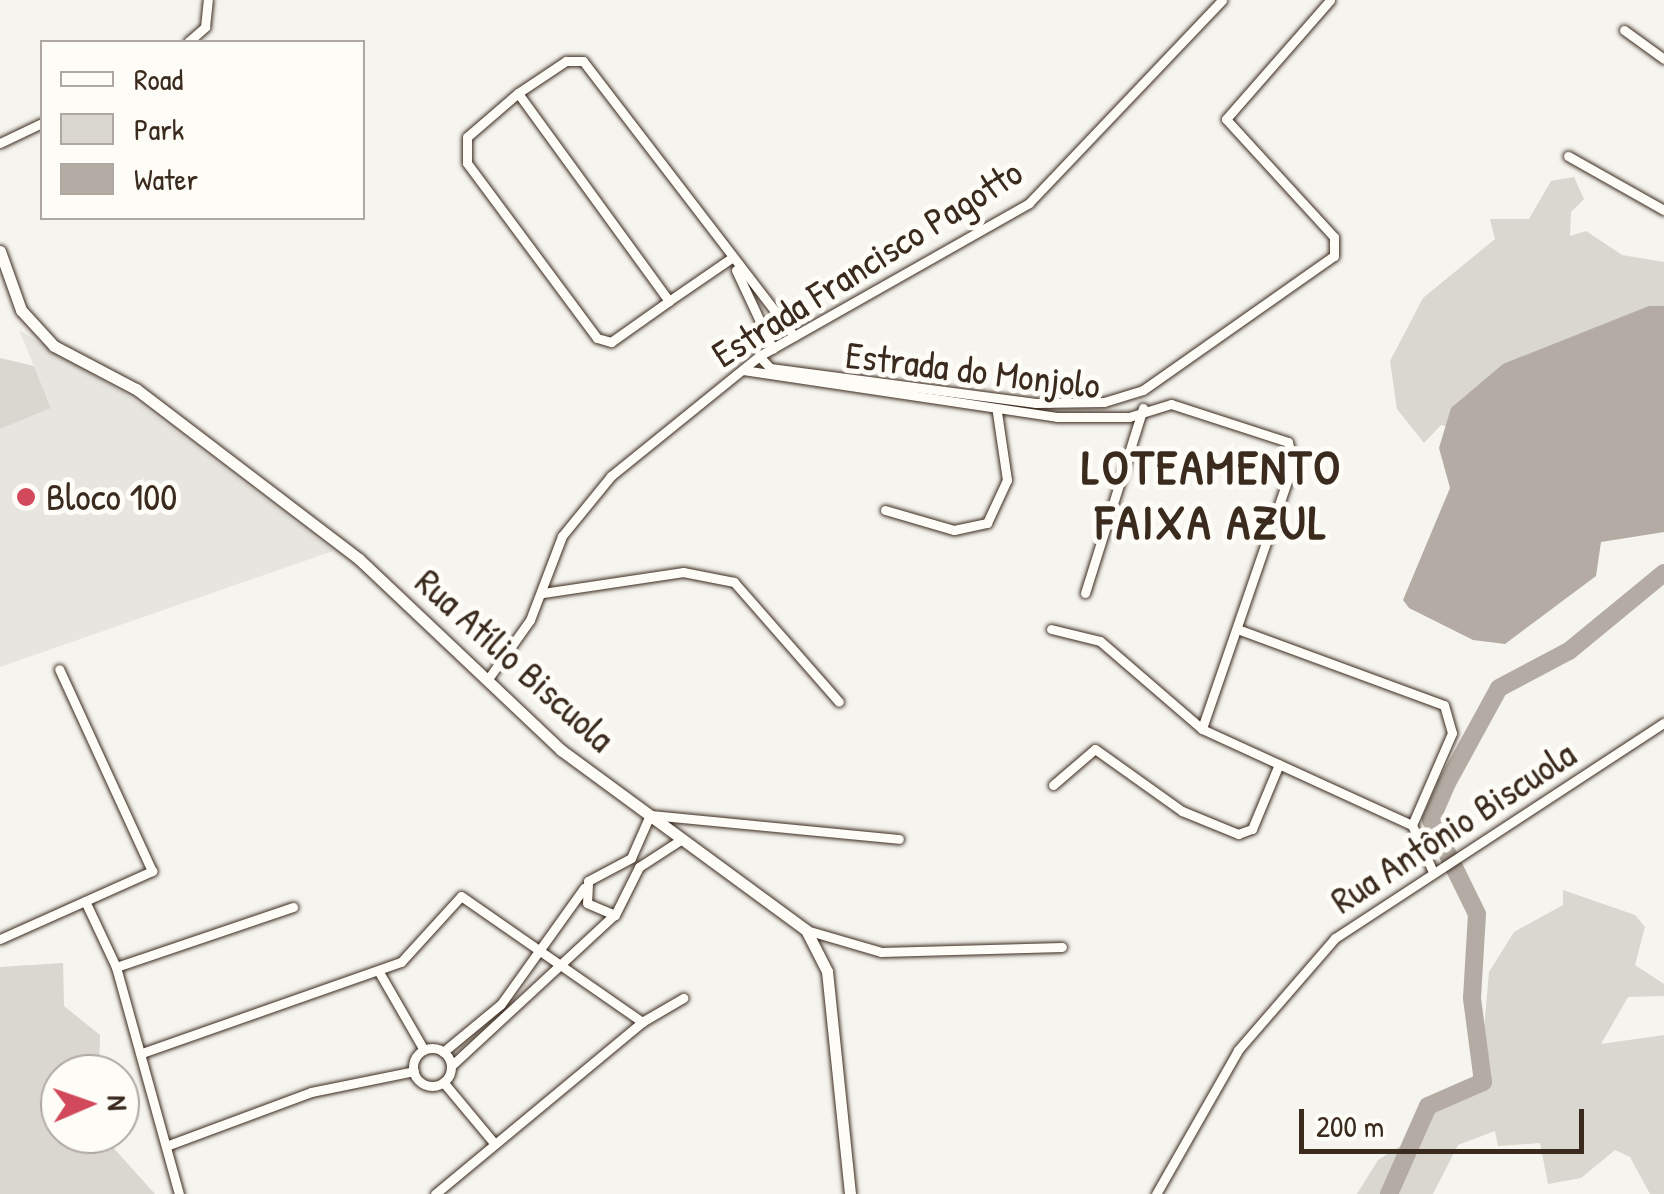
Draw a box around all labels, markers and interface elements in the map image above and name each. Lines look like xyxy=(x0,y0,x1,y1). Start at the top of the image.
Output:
legend xyxy=(40,40,365,220)
text: Road xyxy=(134,59,183,99)
text: Park xyxy=(134,109,184,149)
street label: Estrada Francisco Pagotto xyxy=(704,149,1030,377)
text: Water xyxy=(134,159,198,199)
street label: Estrada do Monjolo xyxy=(843,332,1103,408)
district label: LOTEAMENTO FAIXA AZUL xyxy=(1081,437,1343,550)
place label: Bloco 100 xyxy=(46,474,177,520)
marker: Bloco 100 xyxy=(15,486,37,508)
street label: Rua Atílio Biscuola xyxy=(406,559,624,761)
street label: Rua Antônio Biscuola xyxy=(1322,731,1584,923)
north arrow xyxy=(40,1054,140,1154)
scale bar xyxy=(1304,1089,1589,1151)
text: N xyxy=(99,1095,137,1111)
text: 200 m xyxy=(1316,1106,1384,1146)

